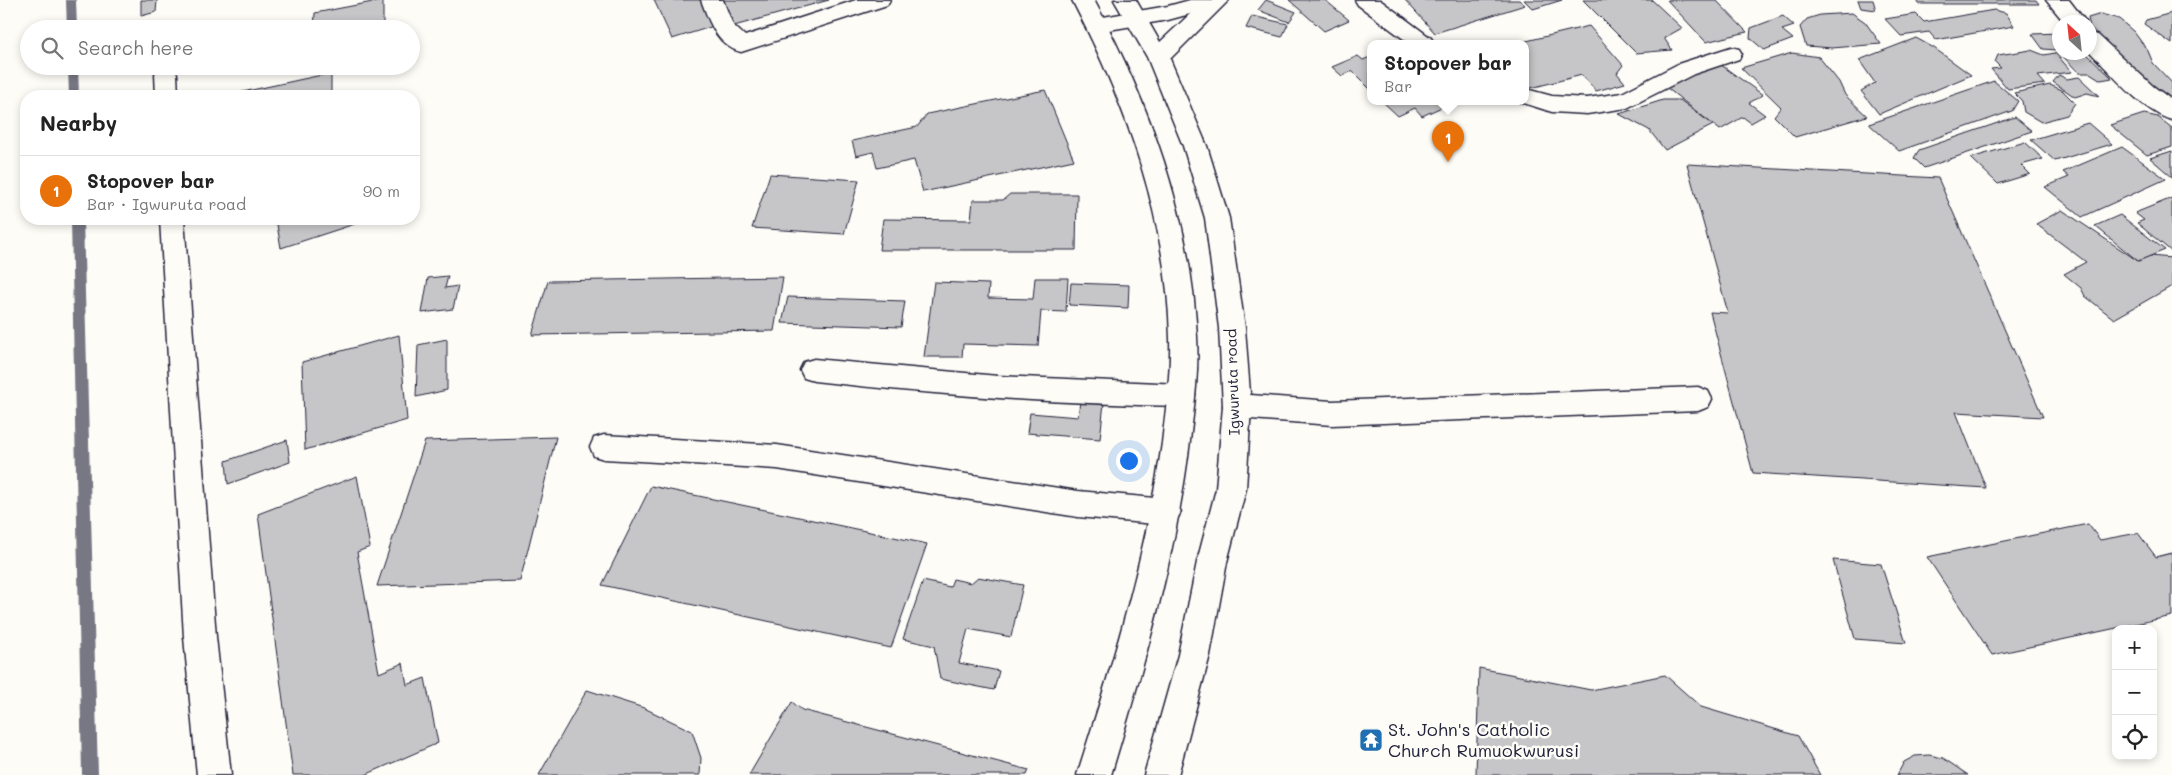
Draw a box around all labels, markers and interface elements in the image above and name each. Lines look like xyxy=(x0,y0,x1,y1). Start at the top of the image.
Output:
north arrow xyxy=(2052,15,2097,60)
search box xyxy=(20,20,420,75)
icon: search xyxy=(38,34,66,62)
text: Search here xyxy=(78,35,194,60)
popup xyxy=(1367,40,1529,105)
text: Stopover bar xyxy=(1384,50,1512,75)
text: Bar xyxy=(1384,75,1412,96)
text: Nearby xyxy=(40,109,117,136)
pin: 1 xyxy=(1432,121,1464,162)
text: Stopover bar xyxy=(87,168,214,193)
text: 1 xyxy=(52,180,60,201)
text: 90 m xyxy=(363,180,400,201)
text: Bar · Igwuruta road xyxy=(87,193,246,214)
street label: Igwuruta road xyxy=(1220,328,1244,436)
your location xyxy=(1116,448,1142,474)
map controls xyxy=(2112,625,2157,760)
button: + xyxy=(2112,625,2157,670)
button: − xyxy=(2112,670,2157,715)
button: locate xyxy=(2112,715,2157,760)
place label: St. John's Catholic Church Rumuokwurusi xyxy=(1388,717,1579,762)
temple icon: St. John's Catholic Church Rumuokwurusi xyxy=(1358,727,1384,753)

